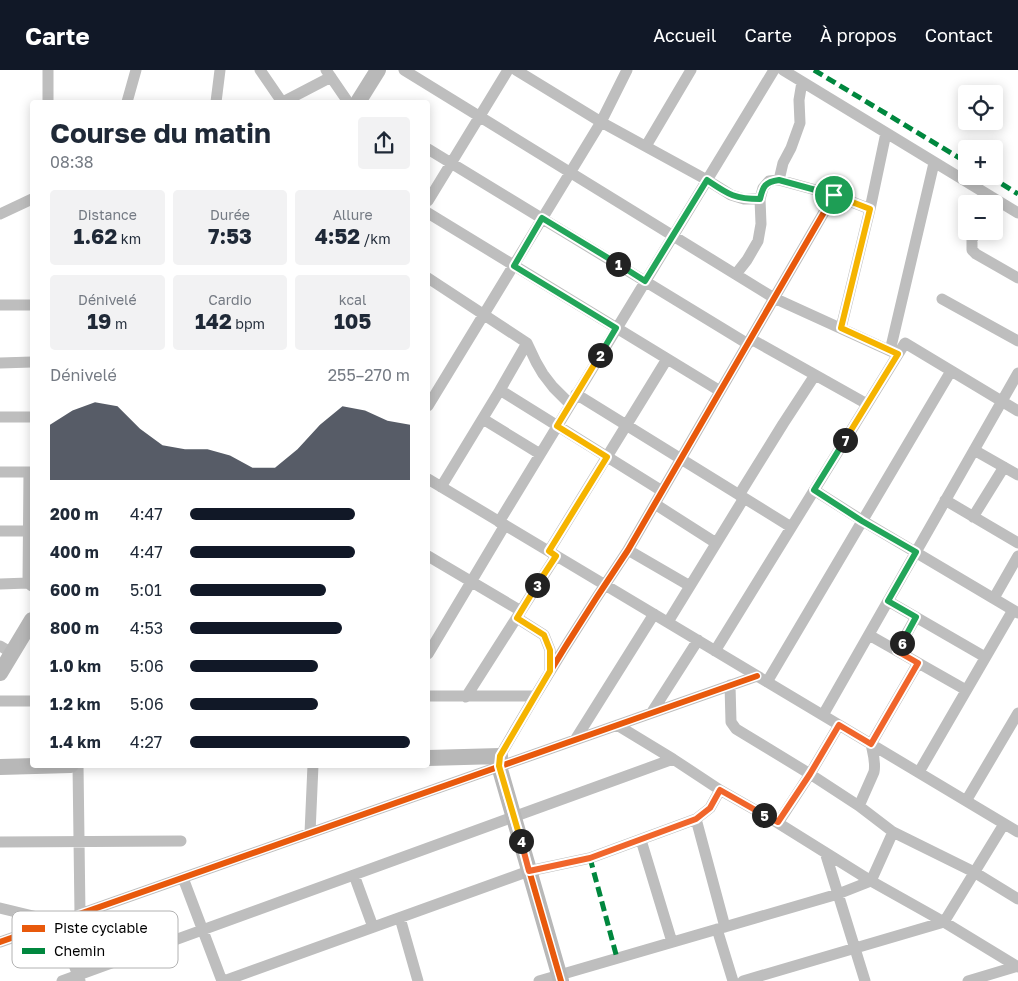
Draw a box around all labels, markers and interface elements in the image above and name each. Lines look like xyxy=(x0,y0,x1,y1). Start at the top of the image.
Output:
text: Carte xyxy=(25,21,90,50)
text: Accueil xyxy=(653,24,717,46)
text: Carte xyxy=(745,24,792,46)
text: À propos xyxy=(820,24,897,46)
text: Contact xyxy=(925,24,993,46)
map controls xyxy=(958,85,1003,240)
button: locate xyxy=(958,85,1003,130)
text: Course du matin xyxy=(50,116,271,149)
button: share xyxy=(358,117,410,169)
button: + xyxy=(958,140,1003,185)
text: 08:38 xyxy=(50,152,94,172)
pin xyxy=(813,174,855,216)
icon: arrive xyxy=(820,181,848,209)
button: − xyxy=(958,195,1003,240)
text: Distance xyxy=(78,206,137,223)
text: Durée xyxy=(210,206,250,223)
text: Allure xyxy=(333,206,373,223)
text: 1.62 xyxy=(74,223,117,249)
text: 7:53 xyxy=(208,223,252,249)
text: 4:52 xyxy=(315,223,360,249)
text: km xyxy=(117,230,141,247)
text: /km xyxy=(360,230,391,247)
pin: 1 xyxy=(606,252,630,276)
text: 1 xyxy=(615,256,622,273)
text: Dénivelé xyxy=(78,291,137,308)
text: Cardio xyxy=(208,291,252,308)
text: kcal xyxy=(339,291,366,308)
text: 19 xyxy=(87,308,111,334)
text: 142 xyxy=(195,308,232,334)
text: 105 xyxy=(334,308,371,334)
text: m xyxy=(111,315,127,332)
text: bpm xyxy=(232,315,265,332)
pin: 2 xyxy=(588,342,612,368)
text: 2 xyxy=(596,347,605,364)
text: Dénivelé xyxy=(50,365,117,385)
text: 255–270 m xyxy=(328,365,410,385)
pin: 7 xyxy=(832,428,858,452)
text: 7 xyxy=(842,432,849,449)
text: 200 m xyxy=(50,504,99,524)
text: 4:47 xyxy=(130,504,163,524)
text: 400 m xyxy=(50,542,99,562)
text: 4:47 xyxy=(130,542,163,562)
pin: 3 xyxy=(524,572,550,598)
text: 3 xyxy=(533,577,542,594)
text: 600 m xyxy=(50,580,99,600)
text: 5:01 xyxy=(130,580,162,600)
text: 800 m xyxy=(50,618,99,638)
text: 4:53 xyxy=(130,618,163,638)
pin: 6 xyxy=(890,630,914,656)
text: 6 xyxy=(898,635,907,652)
text: 1.0 km xyxy=(50,656,101,676)
text: 5:06 xyxy=(130,656,164,676)
text: 1.2 km xyxy=(50,694,100,714)
text: 5:06 xyxy=(130,694,164,714)
text: 1.4 km xyxy=(50,732,101,752)
text: 4:27 xyxy=(130,732,162,752)
pin: 5 xyxy=(752,802,776,828)
text: 5 xyxy=(760,807,769,824)
pin: 4 xyxy=(508,828,534,854)
text: 4 xyxy=(517,833,526,850)
legend xyxy=(12,911,178,968)
text: Piste cyclable xyxy=(54,919,148,936)
text: Chemin xyxy=(54,942,105,959)

